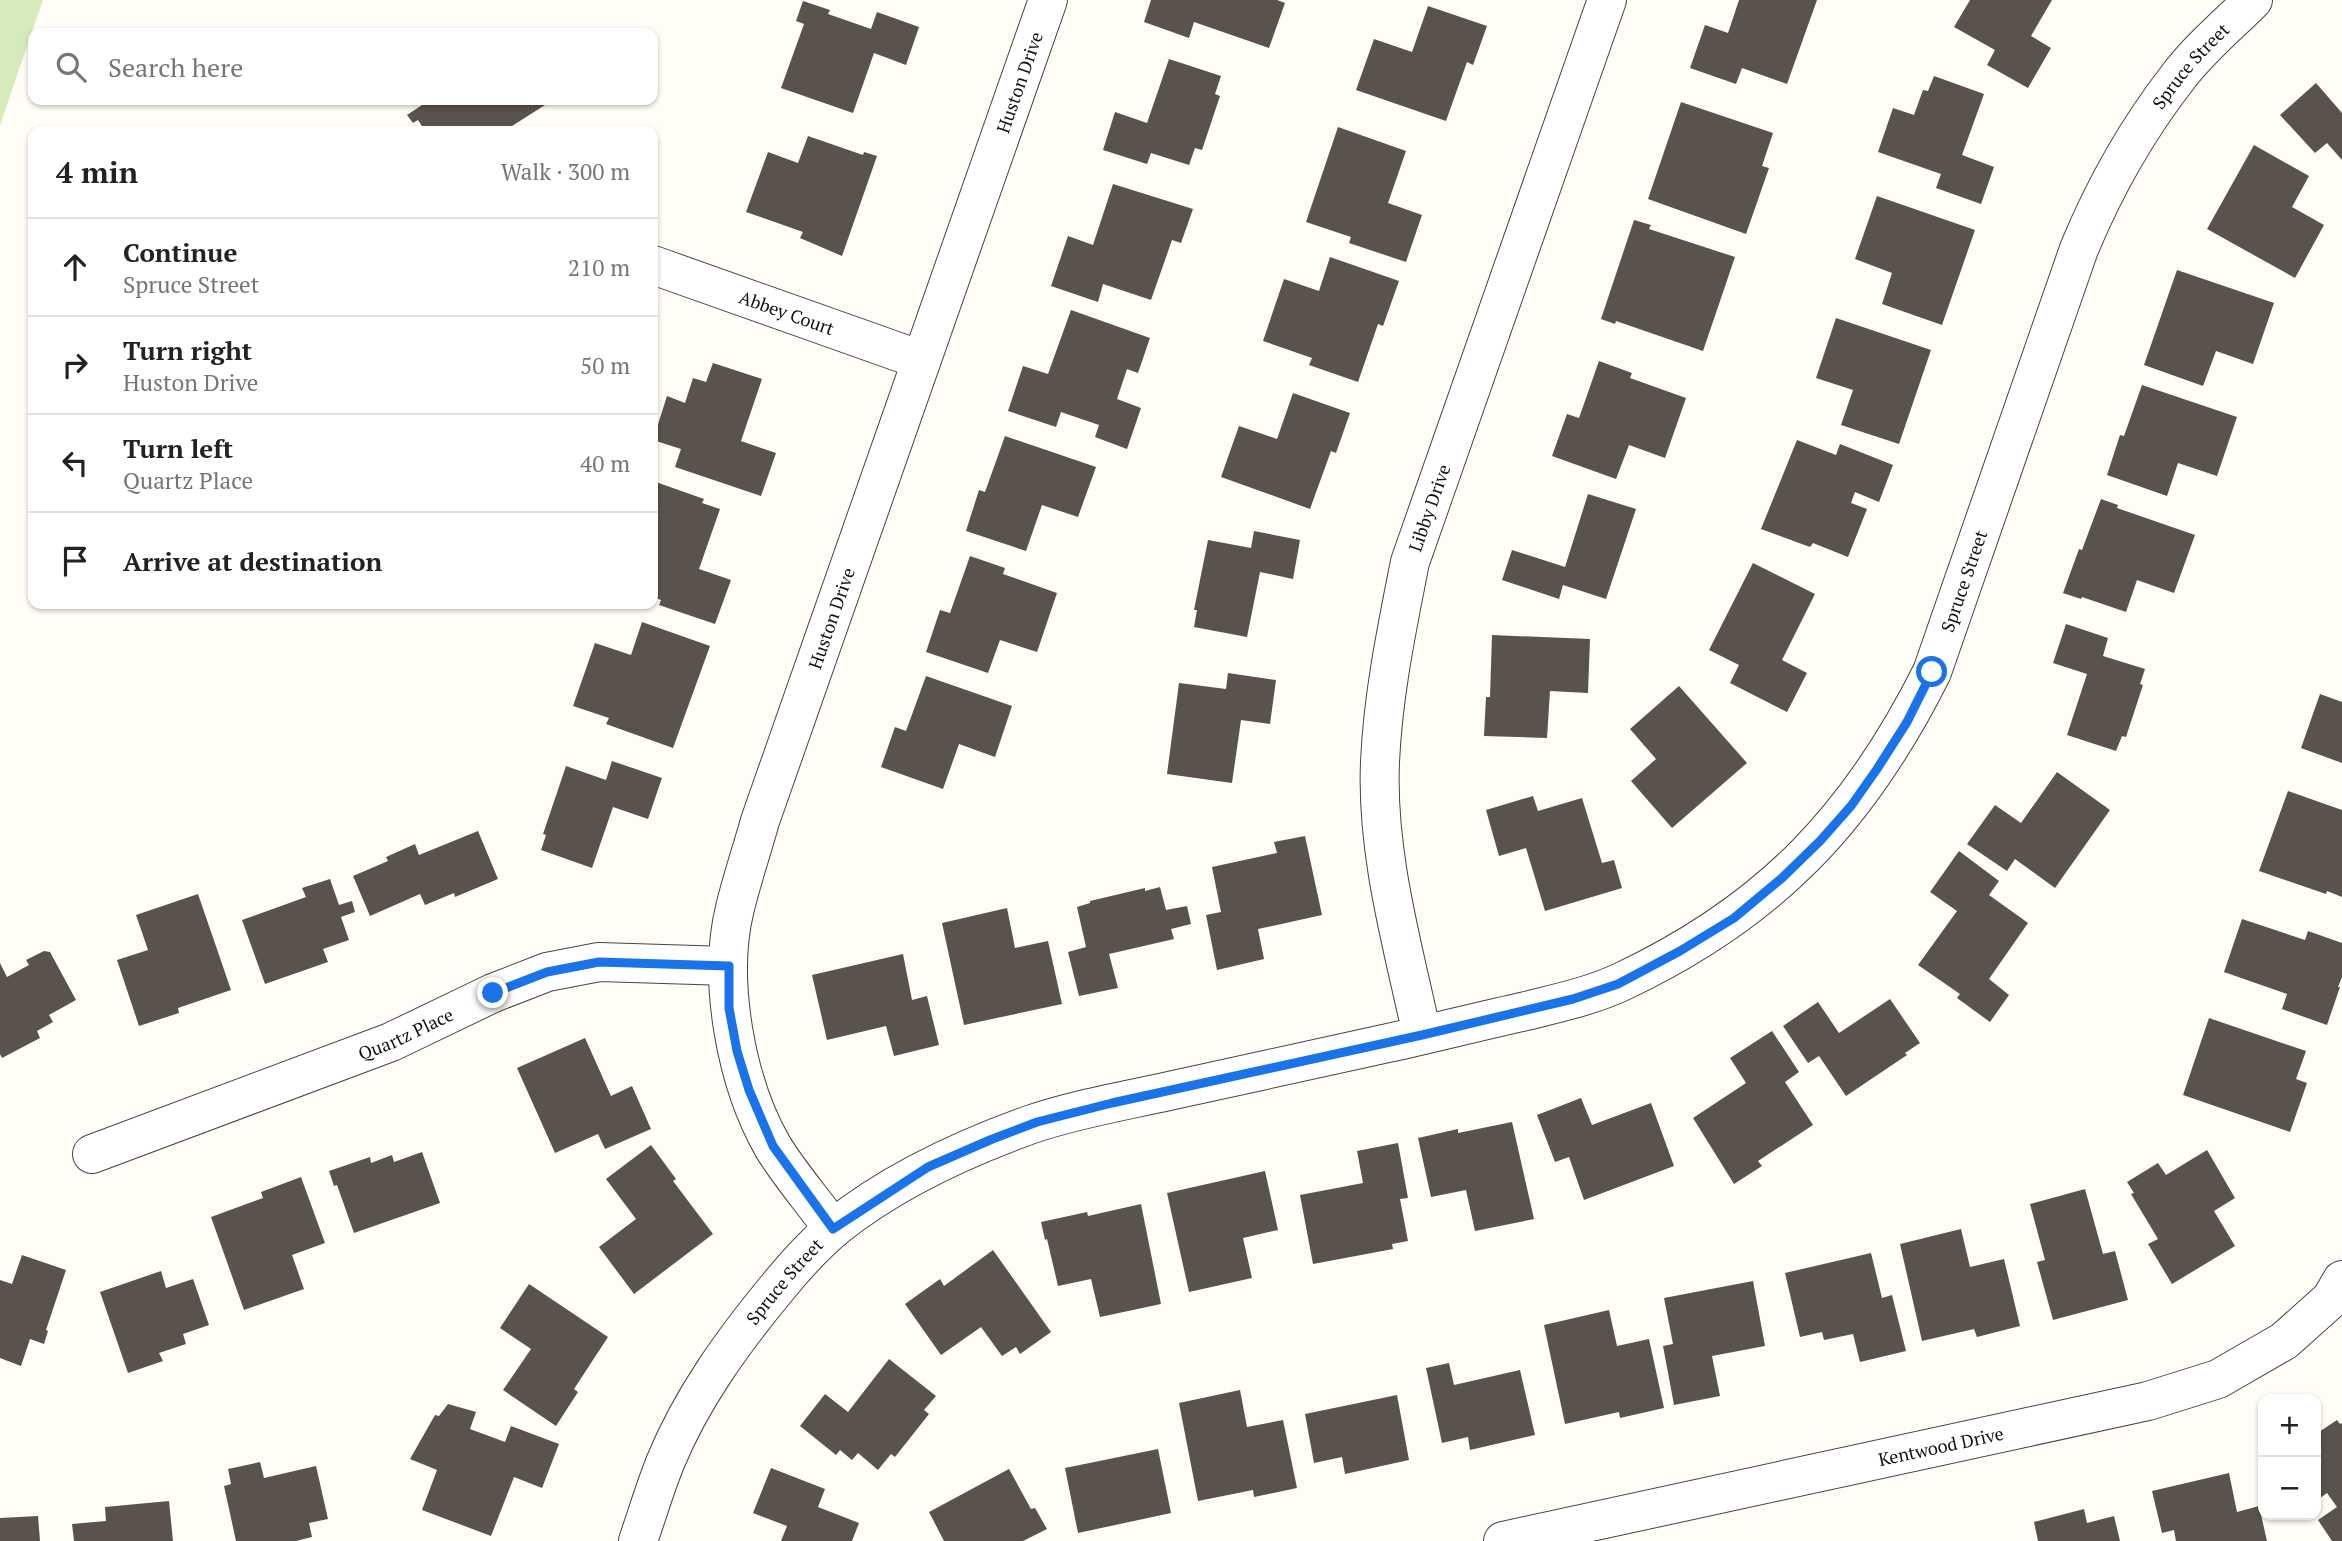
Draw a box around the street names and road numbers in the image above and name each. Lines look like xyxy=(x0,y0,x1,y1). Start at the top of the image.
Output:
street label: Spruce Street xyxy=(2146,17,2234,114)
street label: Huston Drive xyxy=(990,28,1048,136)
street label: Abbey Court xyxy=(736,285,838,340)
street label: Libby Drive xyxy=(1403,461,1455,555)
street label: Spruce Street xyxy=(1935,526,1993,635)
street label: Huston Drive xyxy=(802,564,860,672)
street label: Quartz Place xyxy=(355,1002,457,1065)
street label: Spruce Street xyxy=(740,1232,828,1329)
street label: Kentwood Drive xyxy=(1876,1421,2006,1471)

